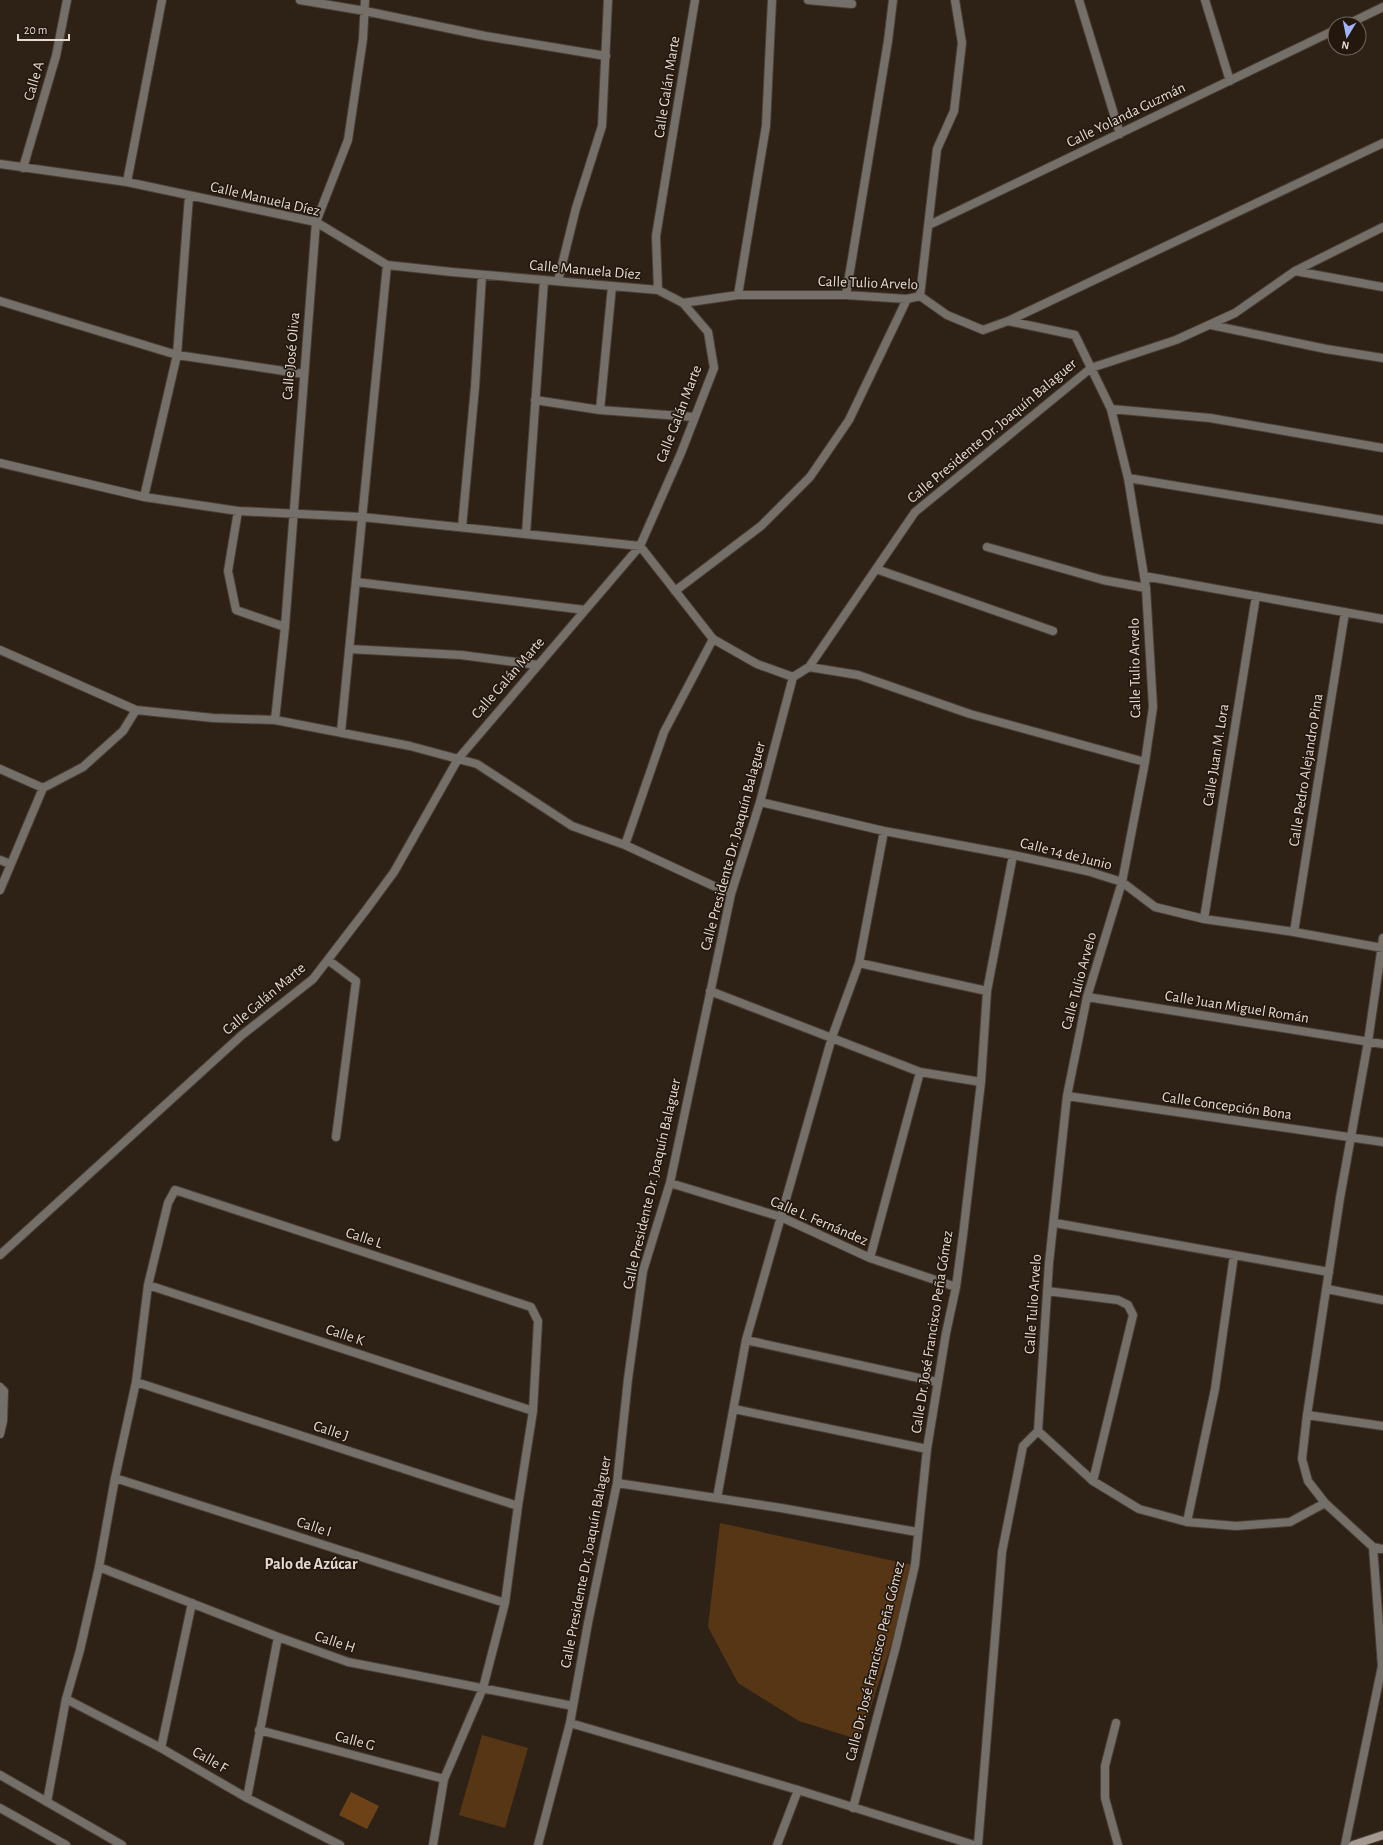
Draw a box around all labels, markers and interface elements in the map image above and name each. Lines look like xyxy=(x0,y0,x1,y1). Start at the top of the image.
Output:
scale bar xyxy=(18,16,69,42)
north arrow xyxy=(1327,16,1367,56)
text: 20 m xyxy=(24,24,47,36)
street label: Calle Galán Marte xyxy=(652,35,682,139)
text: N xyxy=(1341,39,1350,51)
street label: Calle A xyxy=(21,59,47,102)
street label: Calle Yolanda Guzmán xyxy=(1064,80,1188,150)
street label: Calle Manuela Díez xyxy=(209,179,321,219)
street label: Calle Manuela Díez xyxy=(529,258,641,282)
street label: Calle Tulio Arvelo xyxy=(818,274,918,292)
street label: Calle José Oliva xyxy=(280,311,302,401)
street label: Calle Presidente Dr. Joaquín Balaguer xyxy=(905,356,1080,506)
street label: Calle Galán Marte xyxy=(654,363,704,465)
street label: Calle Tulio Arvelo xyxy=(1127,618,1143,718)
street label: Calle Galán Marte xyxy=(469,634,547,722)
street label: Calle Pedro Alejandro Pina xyxy=(1287,693,1325,847)
street label: Calle Juan M. Lora xyxy=(1201,703,1231,807)
street label: Calle Presidente Dr. Joaquín Balaguer xyxy=(698,740,768,952)
street label: Calle 14 de Junio xyxy=(1018,835,1114,873)
street label: Calle Tulio Arvelo xyxy=(1059,931,1099,1031)
street label: Calle Galán Marte xyxy=(220,960,308,1038)
street label: Calle Juan Miguel Román xyxy=(1164,988,1310,1026)
street label: Calle Presidente Dr. Joaquín Balaguer xyxy=(620,1077,684,1291)
street label: Calle Concepción Bona xyxy=(1161,1089,1293,1123)
street label: Calle L. Fernández xyxy=(768,1194,870,1248)
street label: Calle L xyxy=(344,1225,385,1251)
street label: Calle Dr. José Francisco Peña Gómez xyxy=(909,1229,955,1435)
street label: Calle Tulio Arvelo xyxy=(1022,1253,1044,1355)
street label: Calle K xyxy=(324,1322,367,1349)
street label: Calle J xyxy=(311,1418,351,1444)
street label: Calle Presidente Dr. Joaquín Balaguer xyxy=(558,1455,614,1669)
street label: Calle I xyxy=(295,1514,333,1540)
district label: Palo de Azúcar xyxy=(265,1556,358,1572)
street label: Calle Dr. José Francisco Peña Gómez xyxy=(843,1560,907,1762)
street label: Calle H xyxy=(313,1628,357,1656)
street label: Calle G xyxy=(333,1729,377,1753)
street label: Calle F xyxy=(190,1744,231,1776)

